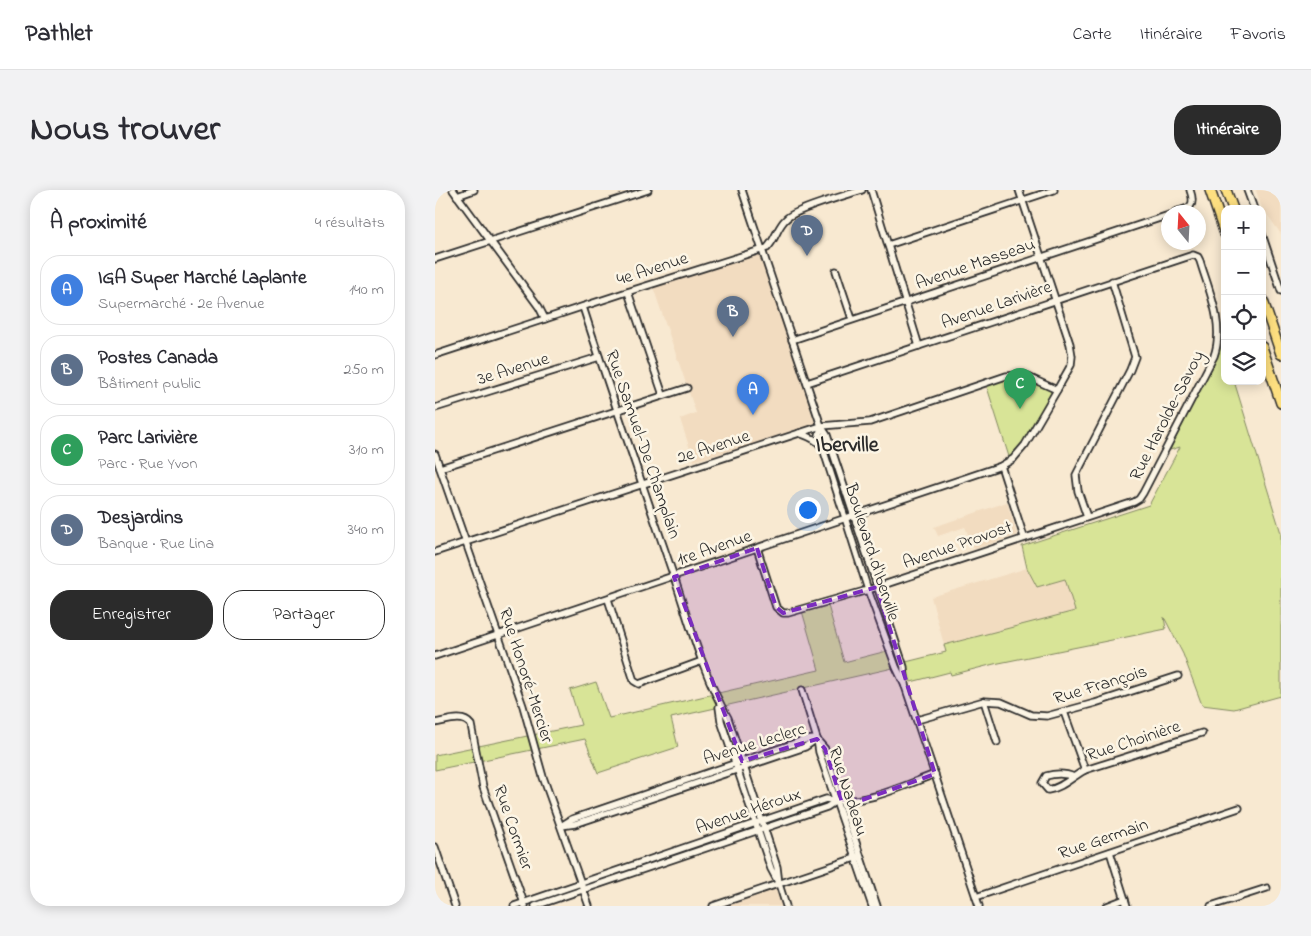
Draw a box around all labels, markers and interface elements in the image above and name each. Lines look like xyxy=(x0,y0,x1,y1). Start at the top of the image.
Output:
text: Pathlet xyxy=(25,17,93,52)
text: Carte xyxy=(1072,22,1112,48)
text: Itinéraire xyxy=(1140,22,1202,48)
text: Favoris xyxy=(1230,22,1286,48)
text: Nous trouver xyxy=(30,105,220,156)
button: Itinéraire xyxy=(1174,105,1281,155)
north arrow xyxy=(1161,205,1206,250)
map controls xyxy=(1221,205,1266,385)
button: + xyxy=(1221,205,1266,250)
text: À proximité xyxy=(50,208,147,238)
text: 4 résultats xyxy=(315,211,385,235)
pin: D xyxy=(791,215,823,256)
street label: Avenue Masseau xyxy=(912,232,1039,298)
street label: 4e Avenue xyxy=(614,246,693,294)
button: − xyxy=(1221,250,1266,295)
text: IGA Super Marché Laplante xyxy=(98,265,307,292)
street label: Avenue Larivière xyxy=(938,275,1056,337)
text: A xyxy=(62,278,72,302)
text: 140 m xyxy=(349,278,384,302)
text: Supermarché · 2e Avenue xyxy=(98,292,264,316)
button: locate xyxy=(1221,295,1266,340)
pin: B xyxy=(717,296,749,337)
button: layers xyxy=(1221,340,1266,385)
text: Postes Canada xyxy=(98,345,218,372)
street label: 3e Avenue xyxy=(474,346,554,393)
street label: Rue Harolde-Savoy xyxy=(1124,346,1212,485)
street label: Rue Samuel-De Champlain xyxy=(598,347,687,543)
text: B xyxy=(62,358,72,382)
text: 250 m xyxy=(344,358,384,382)
pin: C xyxy=(1004,368,1036,409)
text: Bâtiment public xyxy=(98,372,201,396)
pin: A xyxy=(737,374,769,415)
street label: 2e Avenue xyxy=(674,424,754,472)
text: Parc Larivière xyxy=(98,425,197,452)
district label: Iberville xyxy=(815,430,880,462)
text: C xyxy=(63,438,71,462)
text: 310 m xyxy=(349,438,384,462)
text: Parc · Rue Yvon xyxy=(98,452,197,476)
street label: Boulevard d'Iberville xyxy=(836,479,906,626)
your location xyxy=(795,497,821,523)
text: Desjardins xyxy=(98,505,183,532)
street label: Avenue Provost xyxy=(899,515,1016,577)
text: D xyxy=(61,518,73,542)
text: 340 m xyxy=(347,518,384,542)
street label: 1re Avenue xyxy=(674,524,756,574)
text: Banque · Rue Lina xyxy=(98,532,214,556)
button: Enregistrer xyxy=(50,590,213,640)
button: Partager xyxy=(223,590,385,640)
street label: Rue Honoré-Mercier xyxy=(491,605,559,747)
street label: Rue François xyxy=(1050,659,1151,713)
street label: Rue Choinière xyxy=(1083,714,1185,769)
street label: Avenue Leclerc xyxy=(700,717,809,773)
street label: Rue Nadeau xyxy=(820,743,874,840)
street label: Rue Cormier xyxy=(485,782,539,874)
street label: Avenue Héroux xyxy=(692,782,805,842)
street label: Rue Germain xyxy=(1055,812,1152,867)

